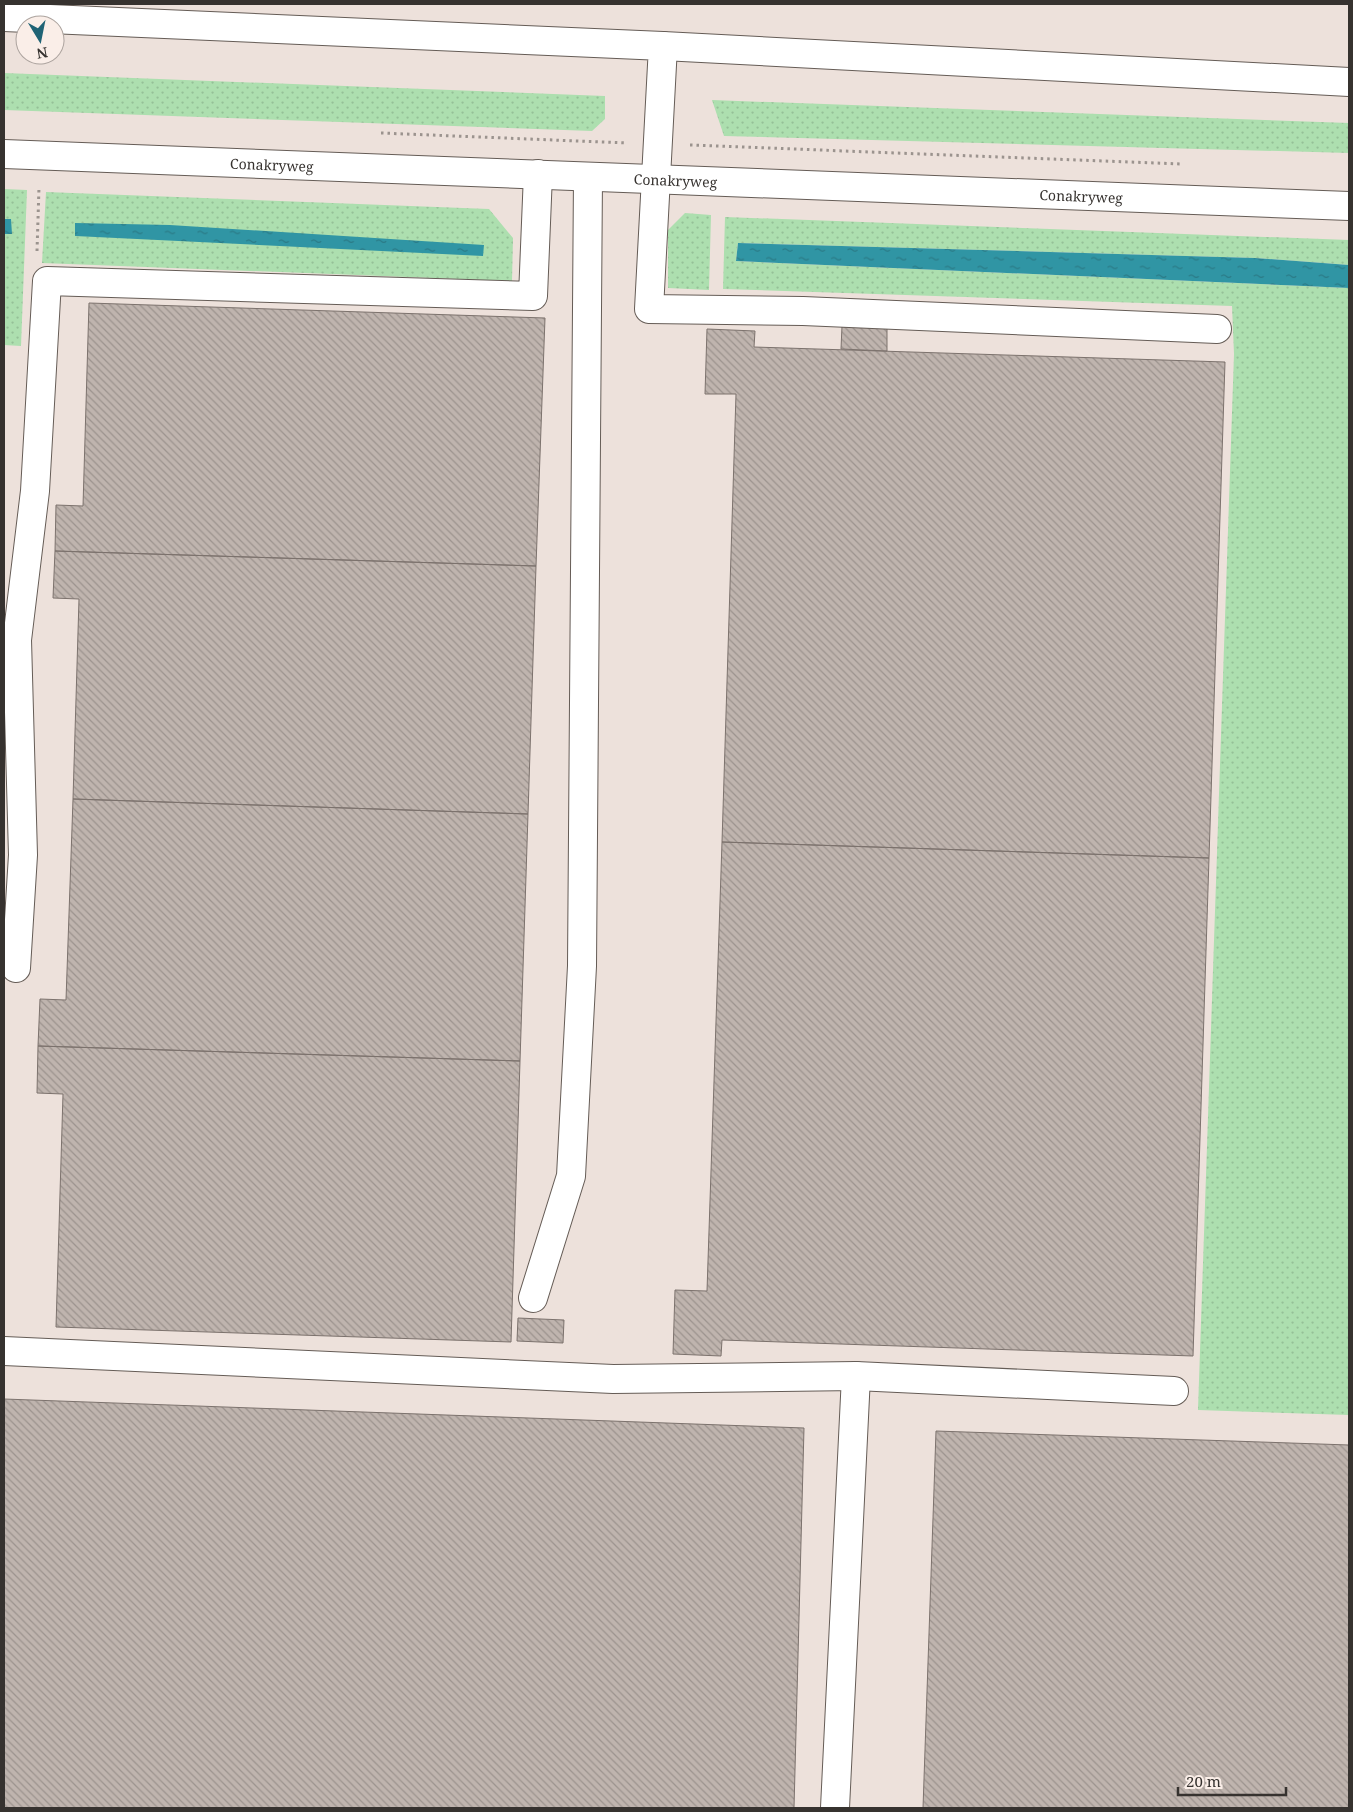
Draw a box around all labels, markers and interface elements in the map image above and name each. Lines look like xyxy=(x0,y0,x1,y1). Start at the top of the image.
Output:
north arrow xyxy=(15,15,65,65)
text: N xyxy=(35,43,49,64)
street label: Conakryweg xyxy=(230,153,314,175)
street label: Conakryweg xyxy=(633,169,718,191)
street label: Conakryweg xyxy=(1039,185,1124,207)
scale bar xyxy=(1178,1764,1286,1796)
text: 20 m xyxy=(1186,1771,1221,1791)

